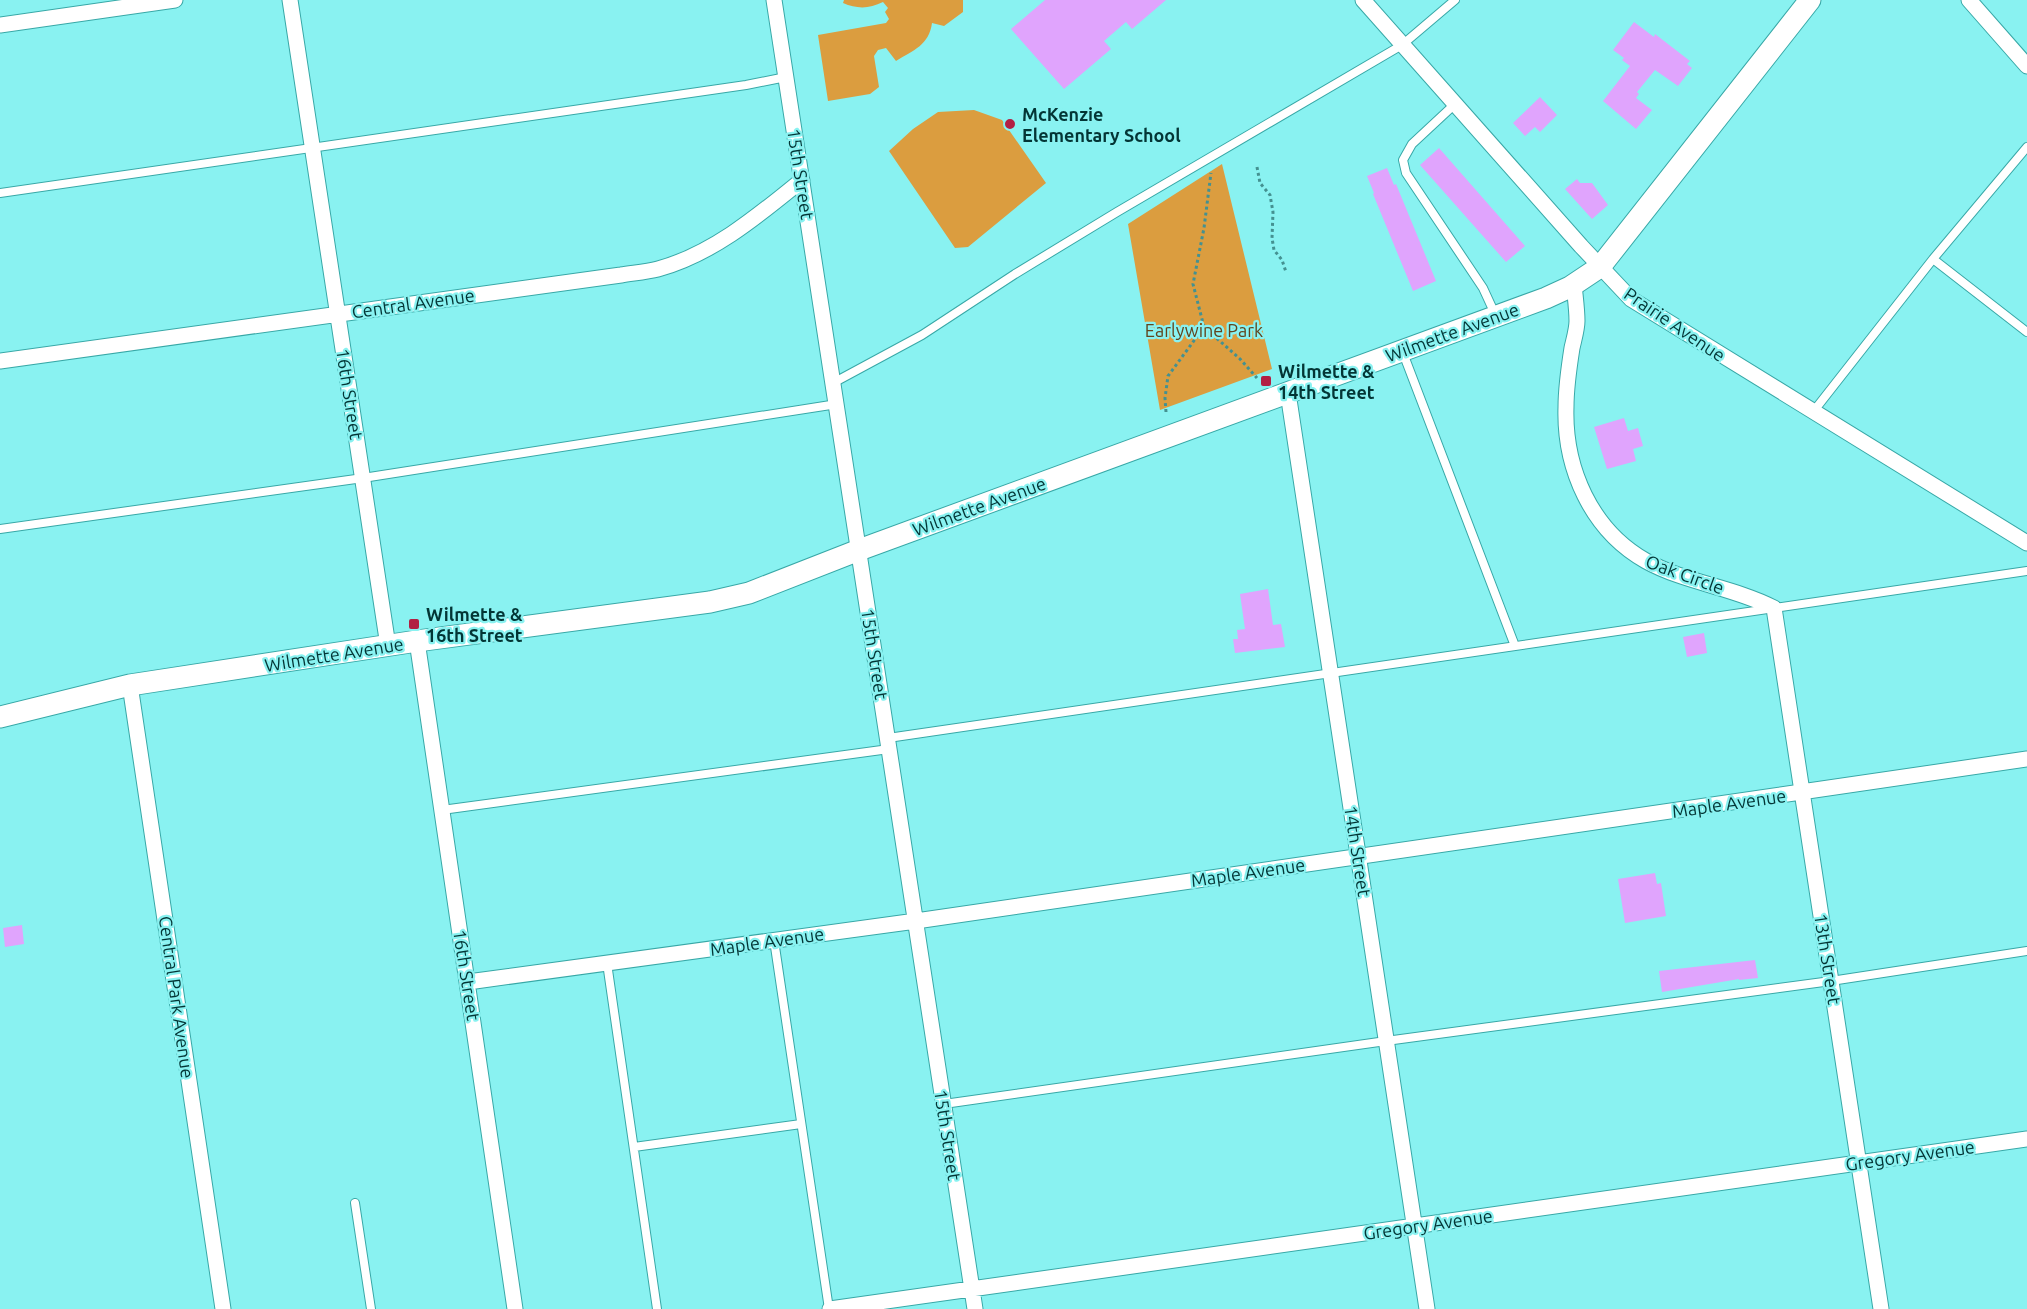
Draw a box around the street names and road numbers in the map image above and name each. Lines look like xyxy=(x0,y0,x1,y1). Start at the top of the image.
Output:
street label: 15th Street xyxy=(784,127,818,221)
street label: Prairie Avenue xyxy=(1621,283,1729,365)
street label: Central Avenue xyxy=(350,284,476,322)
street label: Wilmette Avenue xyxy=(1383,299,1521,365)
street label: 16th Street xyxy=(333,347,367,441)
street label: Wilmette Avenue xyxy=(910,473,1048,539)
street label: Oak Circle xyxy=(1643,551,1727,597)
street label: 15th Street xyxy=(858,607,892,701)
street label: Wilmette Avenue xyxy=(263,633,405,675)
street label: Maple Avenue xyxy=(1671,785,1787,821)
street label: 14th Street xyxy=(1341,804,1375,898)
street label: Maple Avenue xyxy=(1190,854,1306,890)
street label: 13th Street xyxy=(1811,912,1845,1006)
street label: Central Park Avenue xyxy=(156,915,198,1079)
street label: Maple Avenue xyxy=(709,923,825,959)
street label: 16th Street xyxy=(450,928,484,1022)
street label: 15th Street xyxy=(931,1088,965,1182)
street label: Gregory Avenue xyxy=(1844,1136,1976,1174)
street label: Gregory Avenue xyxy=(1362,1205,1494,1243)

